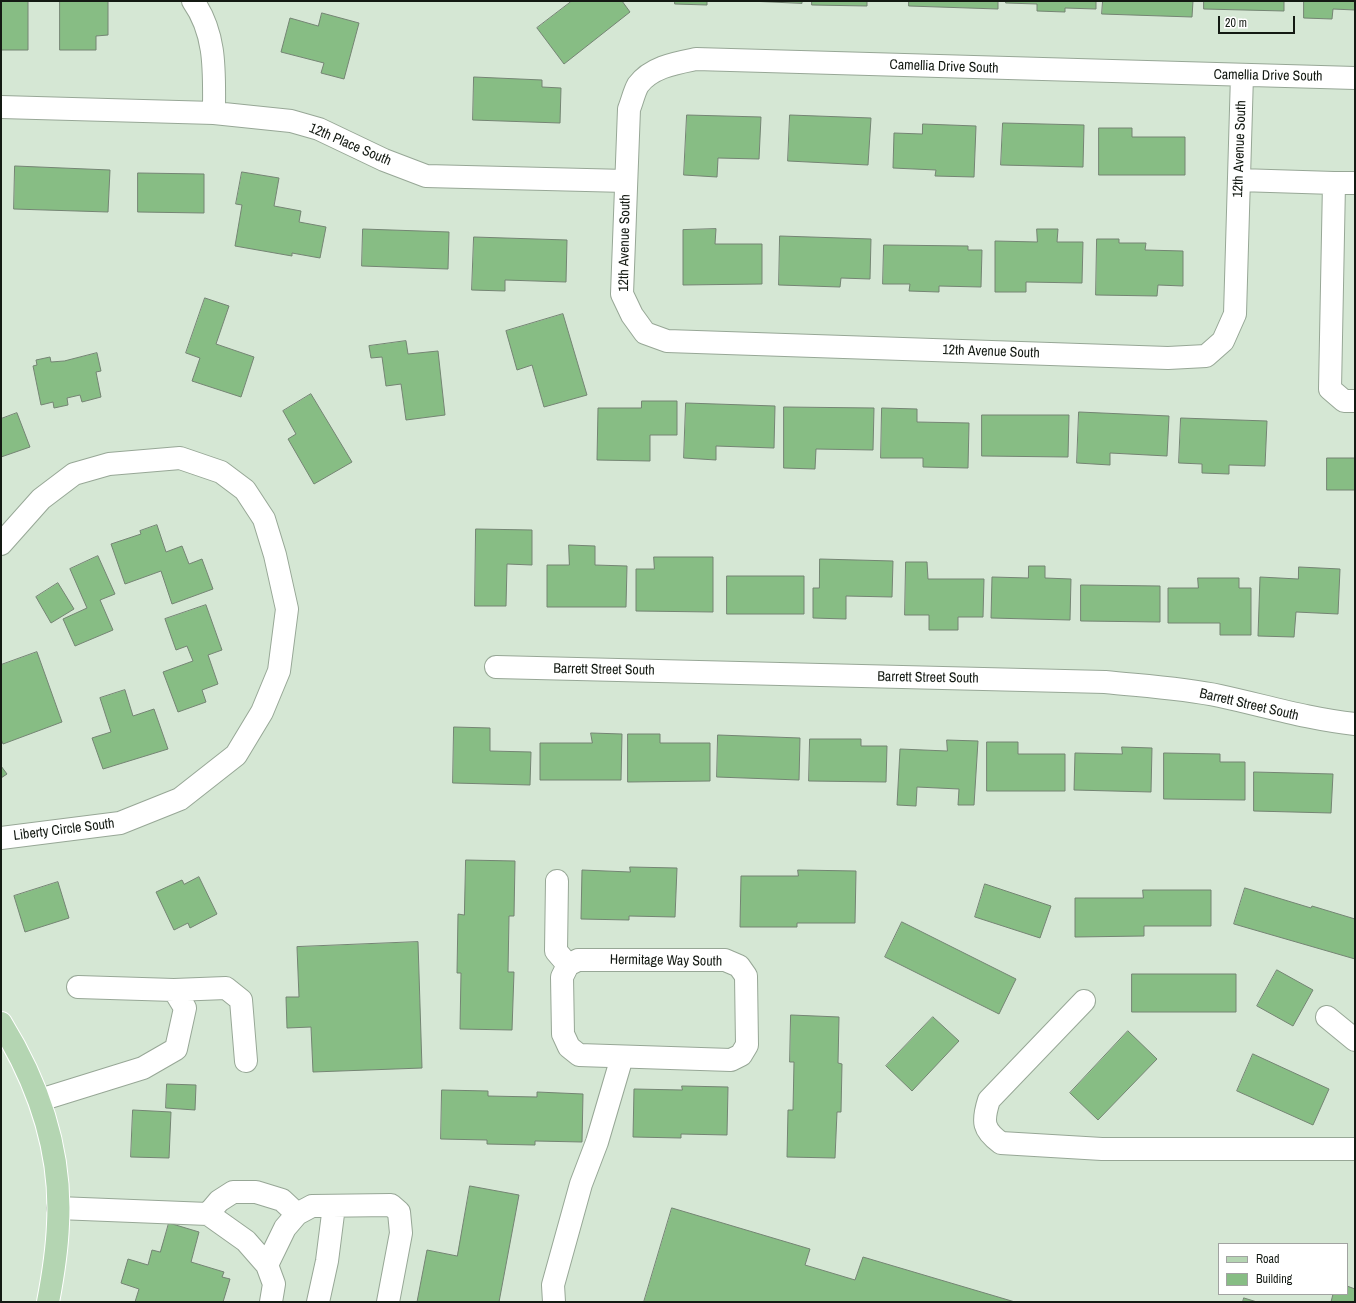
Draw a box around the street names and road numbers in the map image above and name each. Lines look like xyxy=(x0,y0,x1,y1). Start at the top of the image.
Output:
street label: Camellia Drive South xyxy=(889,57,999,77)
street label: Camellia Drive South xyxy=(1213,67,1323,85)
street label: 12th Avenue South xyxy=(1230,100,1250,198)
street label: 12th Place South xyxy=(306,120,394,170)
street label: 12th Avenue South xyxy=(616,194,634,292)
street label: 12th Avenue South xyxy=(942,342,1040,362)
street label: Barrett Street South xyxy=(553,661,655,679)
street label: Barrett Street South xyxy=(877,669,979,687)
street label: Barrett Street South xyxy=(1198,685,1300,725)
street label: Liberty Circle South xyxy=(13,815,115,845)
street label: Hermitage Way South xyxy=(610,952,722,970)

